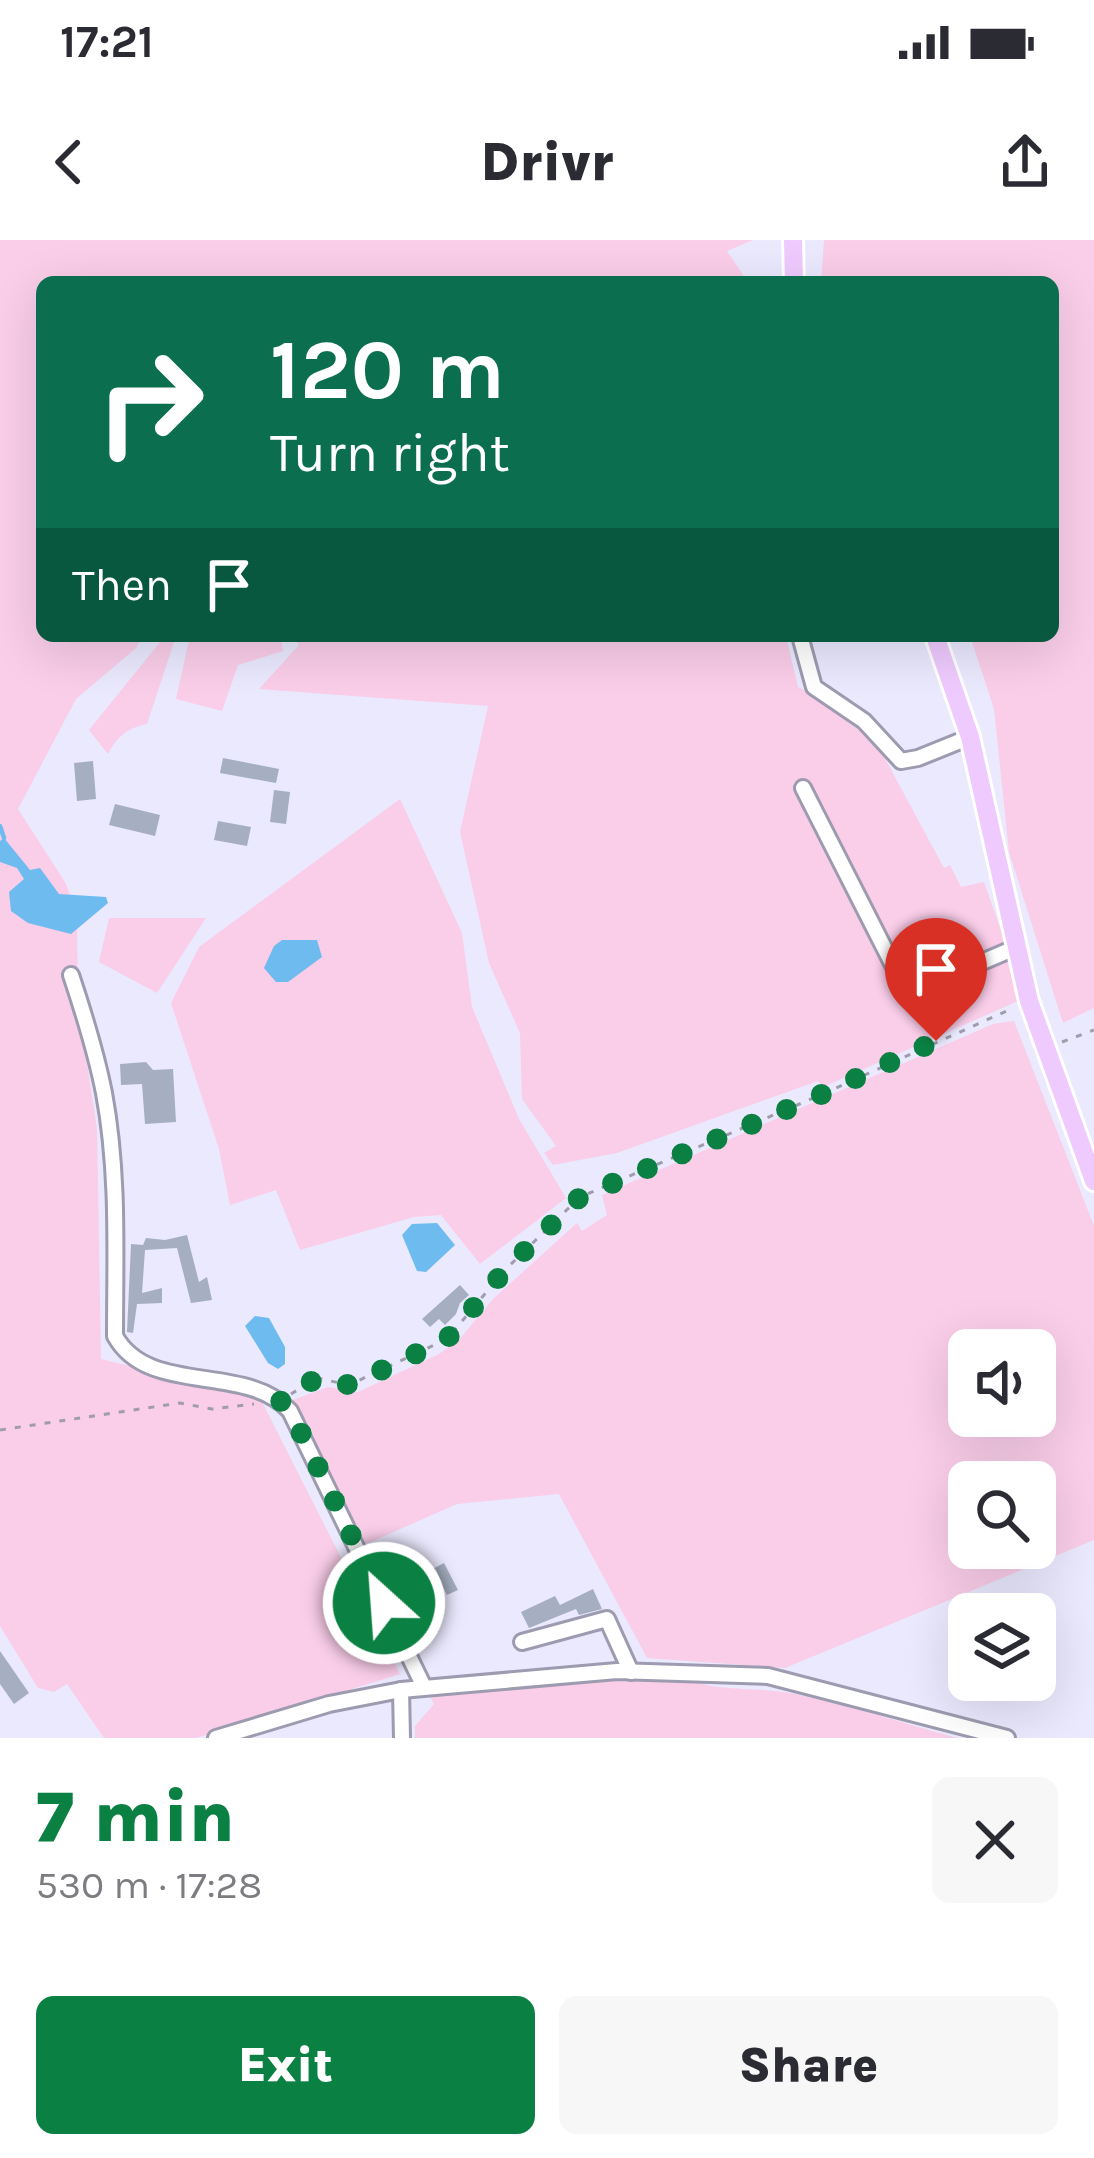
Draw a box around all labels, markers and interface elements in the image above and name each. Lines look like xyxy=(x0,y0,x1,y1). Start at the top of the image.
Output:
text: 17:21 xyxy=(60,16,154,68)
icon: back xyxy=(36,129,102,195)
icon: share xyxy=(992,129,1058,195)
text: Drivr xyxy=(481,130,613,194)
text: 120 m xyxy=(270,321,505,419)
icon: right xyxy=(72,324,228,480)
text: Turn right xyxy=(270,421,510,485)
icon: arrive xyxy=(196,552,262,618)
text: Then xyxy=(72,559,172,611)
pin xyxy=(885,918,987,1041)
icon: arrive xyxy=(903,936,969,1002)
map controls xyxy=(948,1329,1056,1701)
button: sound xyxy=(948,1329,1056,1437)
button: search xyxy=(948,1461,1056,1569)
position arrow xyxy=(321,1540,447,1666)
button: layers xyxy=(948,1593,1056,1701)
text: 7 min xyxy=(36,1775,235,1859)
button: close xyxy=(932,1777,1058,1903)
text: 530 m · 17:28 xyxy=(36,1862,262,1908)
button: Exit xyxy=(36,1996,535,2134)
button: Share xyxy=(559,1996,1058,2134)

